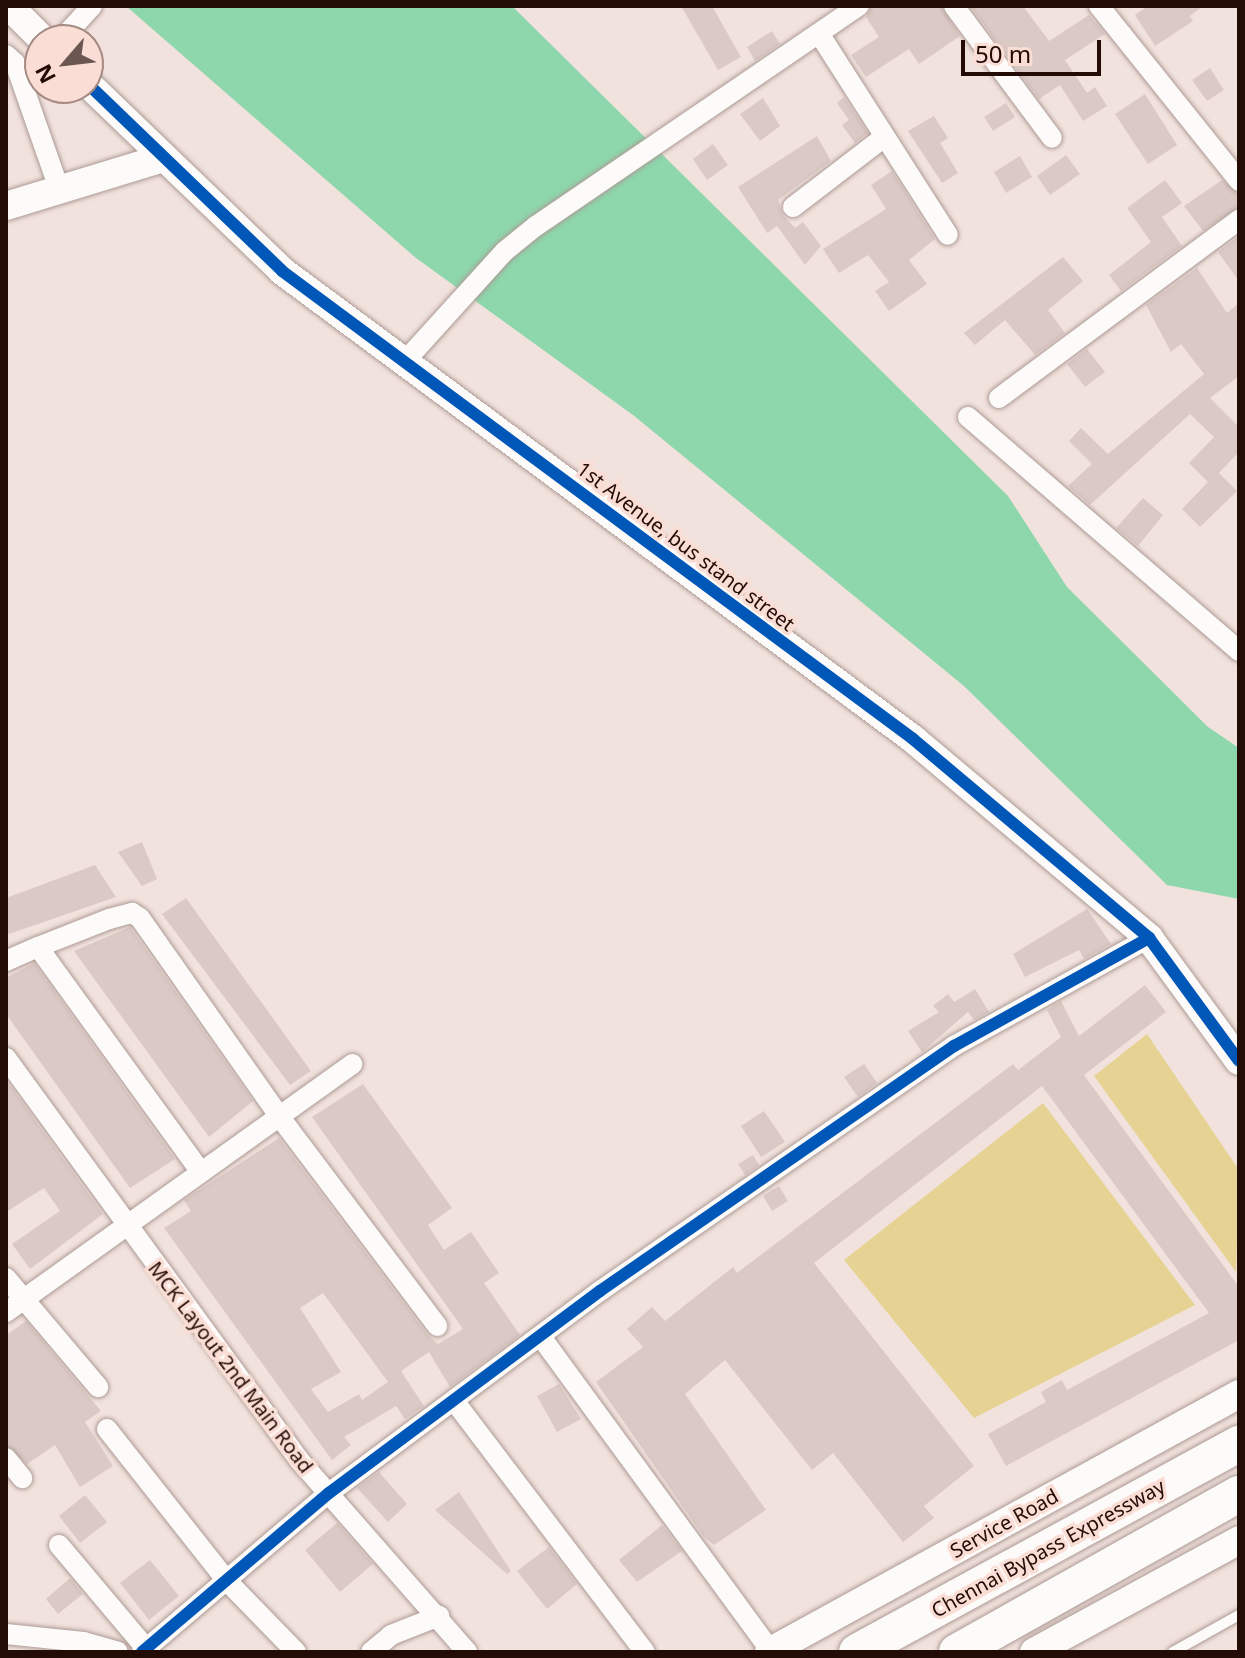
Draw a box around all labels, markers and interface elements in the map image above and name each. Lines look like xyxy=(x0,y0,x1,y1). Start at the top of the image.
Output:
north arrow xyxy=(24,24,104,104)
scale bar xyxy=(965,24,1105,74)
text: 50 m xyxy=(975,37,1031,70)
text: N xyxy=(27,59,62,89)
street label: 1st Avenue, bus stand street xyxy=(573,456,799,636)
street label: MCK Layout 2nd Main Road xyxy=(144,1257,318,1477)
street label: Chennai Bypass Expressway xyxy=(927,1474,1169,1622)
street label: Service Road xyxy=(946,1483,1062,1563)

